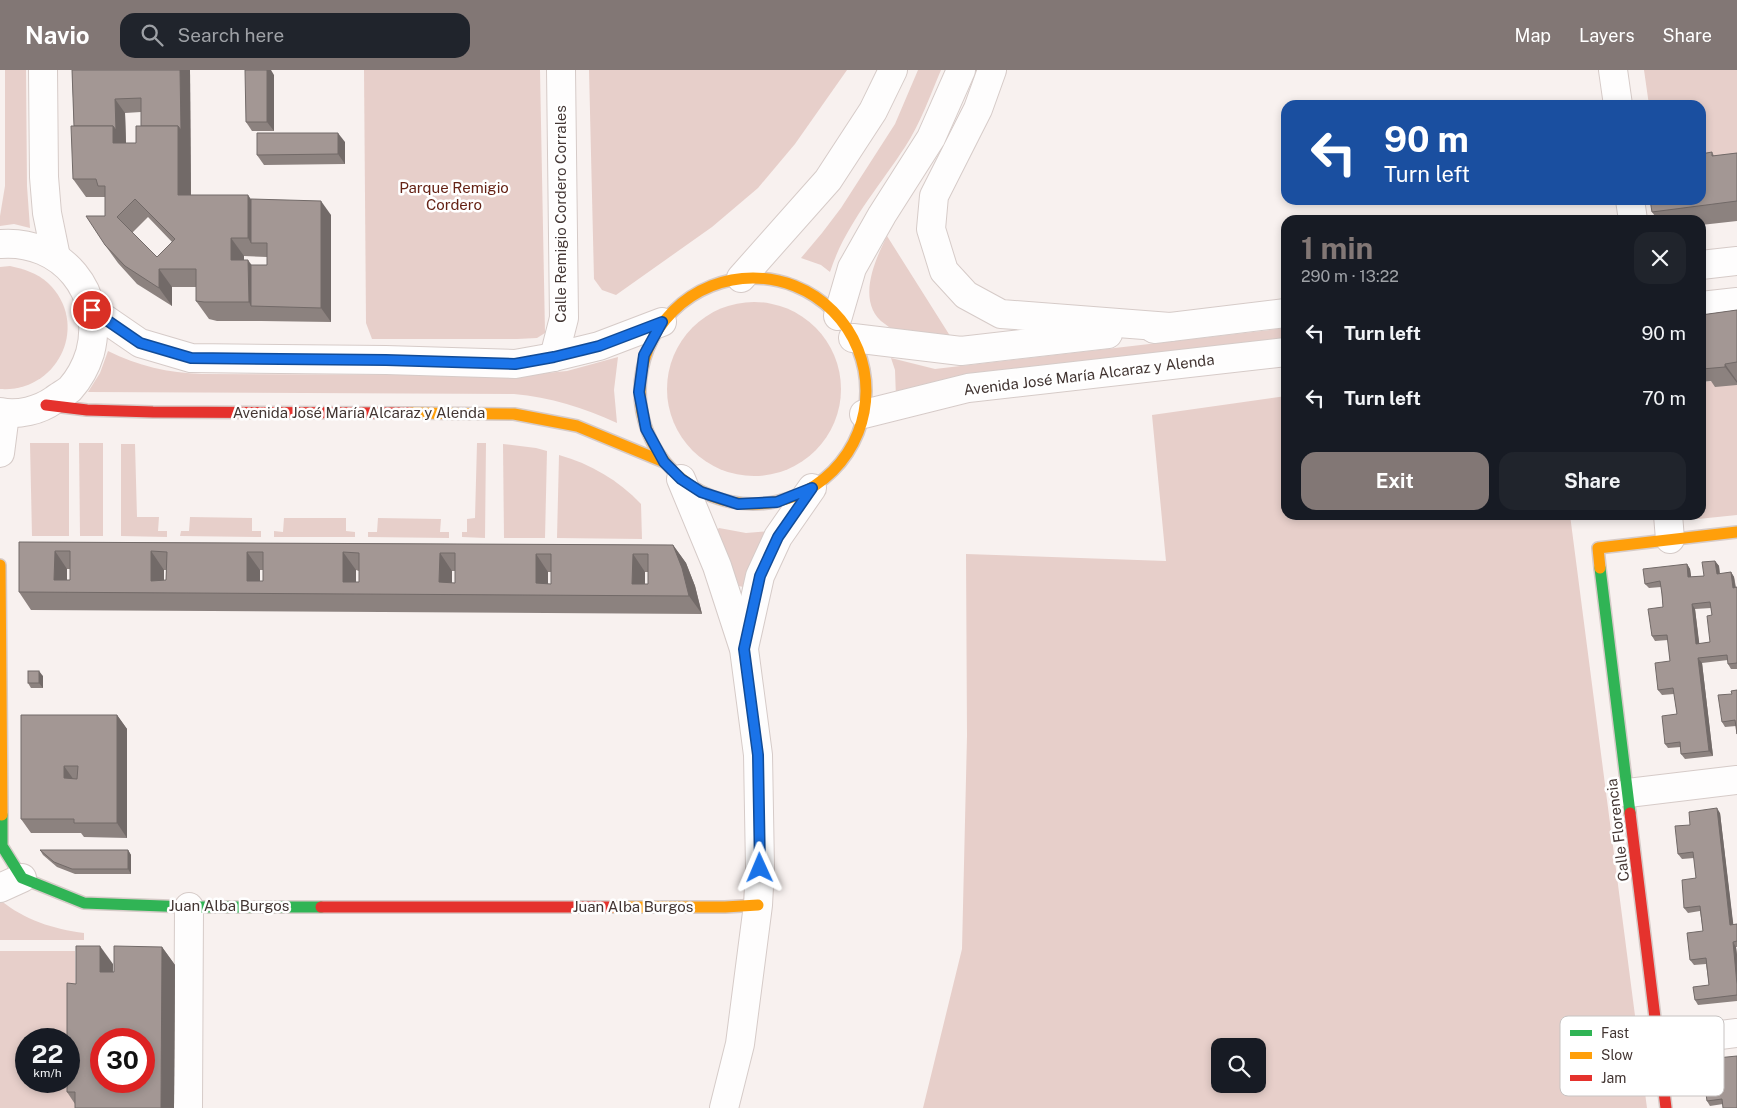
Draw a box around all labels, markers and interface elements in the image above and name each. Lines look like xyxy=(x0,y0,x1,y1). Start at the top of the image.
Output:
search box xyxy=(120,13,470,58)
text: Navio xyxy=(25,21,90,49)
icon: search xyxy=(138,21,166,49)
text: Search here xyxy=(178,24,284,46)
text: Map xyxy=(1515,25,1551,46)
text: Layers xyxy=(1579,25,1635,46)
text: Share xyxy=(1663,25,1712,46)
street label: Calle Remigio Cordero Corrales xyxy=(552,105,569,323)
text: 90 m xyxy=(1384,119,1469,160)
icon: left xyxy=(1301,120,1366,185)
text: Turn left xyxy=(1384,161,1470,187)
park label: Parque Remigio Cordero xyxy=(399,179,509,213)
text: 1 min xyxy=(1301,230,1373,266)
button: close xyxy=(1634,232,1686,284)
text: 290 m · 13:22 xyxy=(1301,267,1399,286)
pin xyxy=(71,289,113,331)
icon: arrive xyxy=(78,296,106,324)
icon: left xyxy=(1301,319,1329,347)
text: Turn left xyxy=(1344,322,1421,344)
text: 90 m xyxy=(1642,322,1686,344)
street label: Avenida José María Alcaraz y Alenda xyxy=(963,351,1215,398)
icon: left xyxy=(1301,384,1329,412)
text: Turn left xyxy=(1344,387,1421,409)
text: 70 m xyxy=(1642,387,1686,409)
street label: Avenida José María Alcaraz y Alenda xyxy=(233,404,485,421)
button: Exit xyxy=(1301,452,1489,510)
button: Share xyxy=(1499,452,1686,510)
street label: Calle Florencia xyxy=(1603,778,1632,882)
position arrow xyxy=(733,841,785,893)
street label: Juan Alba Burgos xyxy=(169,897,289,914)
street label: Juan Alba Burgos xyxy=(573,898,693,915)
legend xyxy=(1560,1016,1724,1096)
text: Fast xyxy=(1601,1025,1629,1041)
speed limit sign: 30 xyxy=(90,1028,155,1093)
map controls xyxy=(1211,1038,1266,1093)
button: search xyxy=(1211,1038,1266,1093)
text: 22 xyxy=(32,1039,63,1069)
text: Slow xyxy=(1601,1047,1633,1063)
text: km/h xyxy=(33,1066,62,1080)
text: Jam xyxy=(1601,1070,1626,1086)

